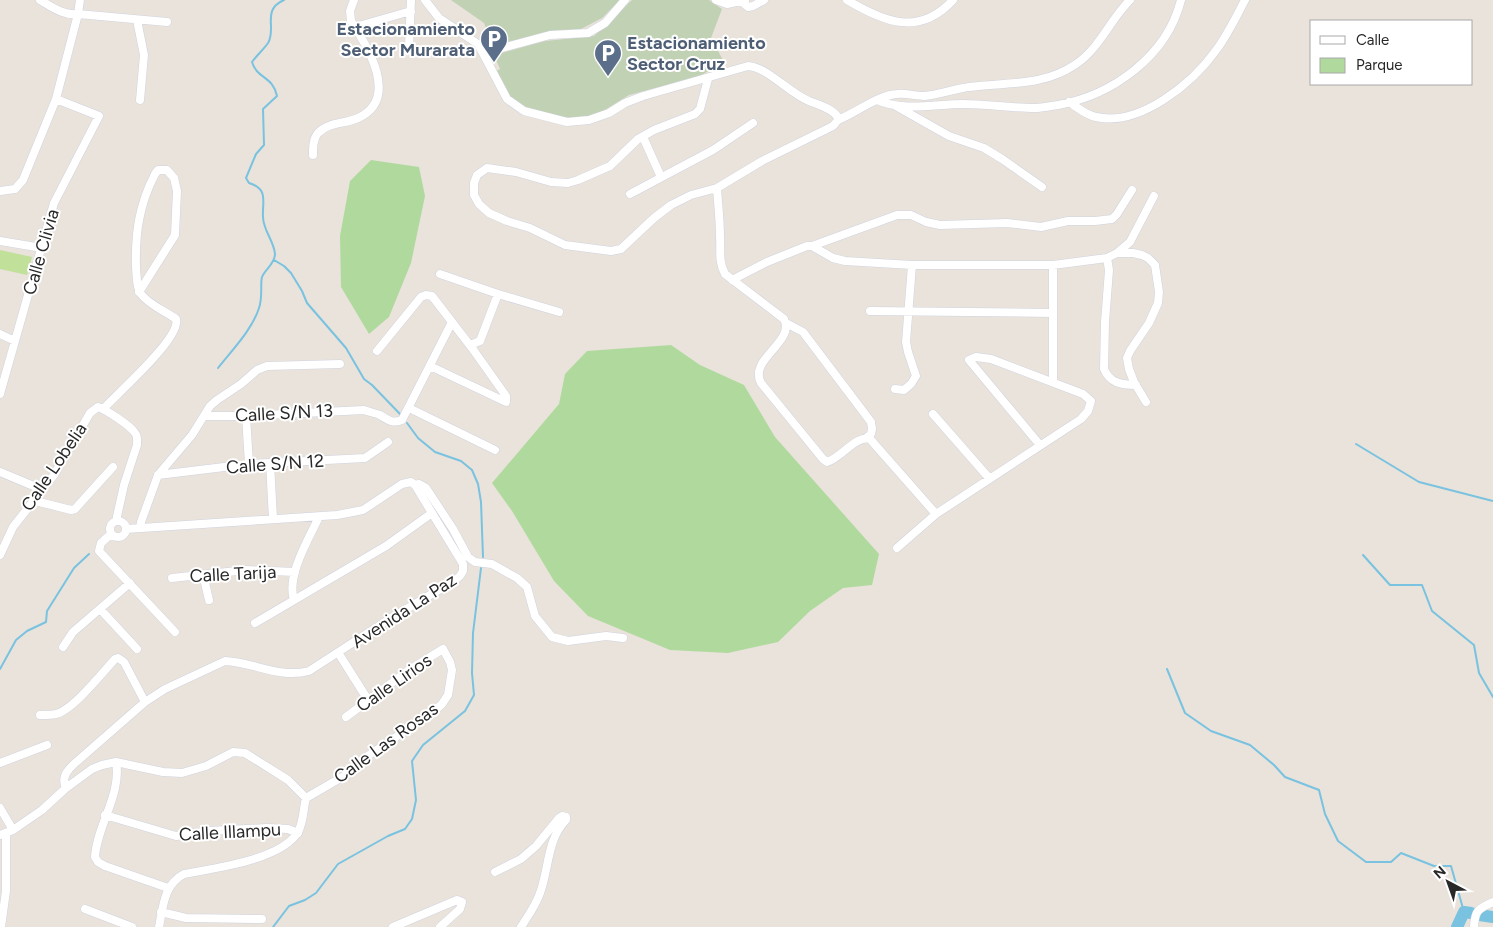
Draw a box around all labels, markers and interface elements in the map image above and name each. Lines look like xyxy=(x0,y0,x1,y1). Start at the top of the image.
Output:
place label: Estacionamiento Sector Murarata xyxy=(336,18,475,61)
legend xyxy=(1310,20,1473,85)
parking icon: Estacionamiento Sector Murarata xyxy=(479,24,509,63)
text: Calle xyxy=(1356,31,1389,49)
place label: Estacionamiento Sector Cruz xyxy=(627,32,766,75)
parking icon: Estacionamiento Sector Cruz xyxy=(593,38,623,77)
text: Parque xyxy=(1356,56,1403,74)
street label: Calle Clivia xyxy=(18,207,64,297)
street label: Calle S/N 13 xyxy=(234,399,334,427)
street label: Calle Lobelia xyxy=(16,419,92,515)
street label: Calle S/N 12 xyxy=(225,450,325,478)
street label: Calle Tarija xyxy=(189,561,277,587)
street label: Avenida La Paz xyxy=(347,569,461,653)
street label: Calle Lirios xyxy=(352,649,436,717)
street label: Calle Las Rosas xyxy=(330,698,442,788)
street label: Calle Illampu xyxy=(178,818,282,846)
north arrow xyxy=(1423,857,1473,907)
text: N xyxy=(1430,863,1449,883)

